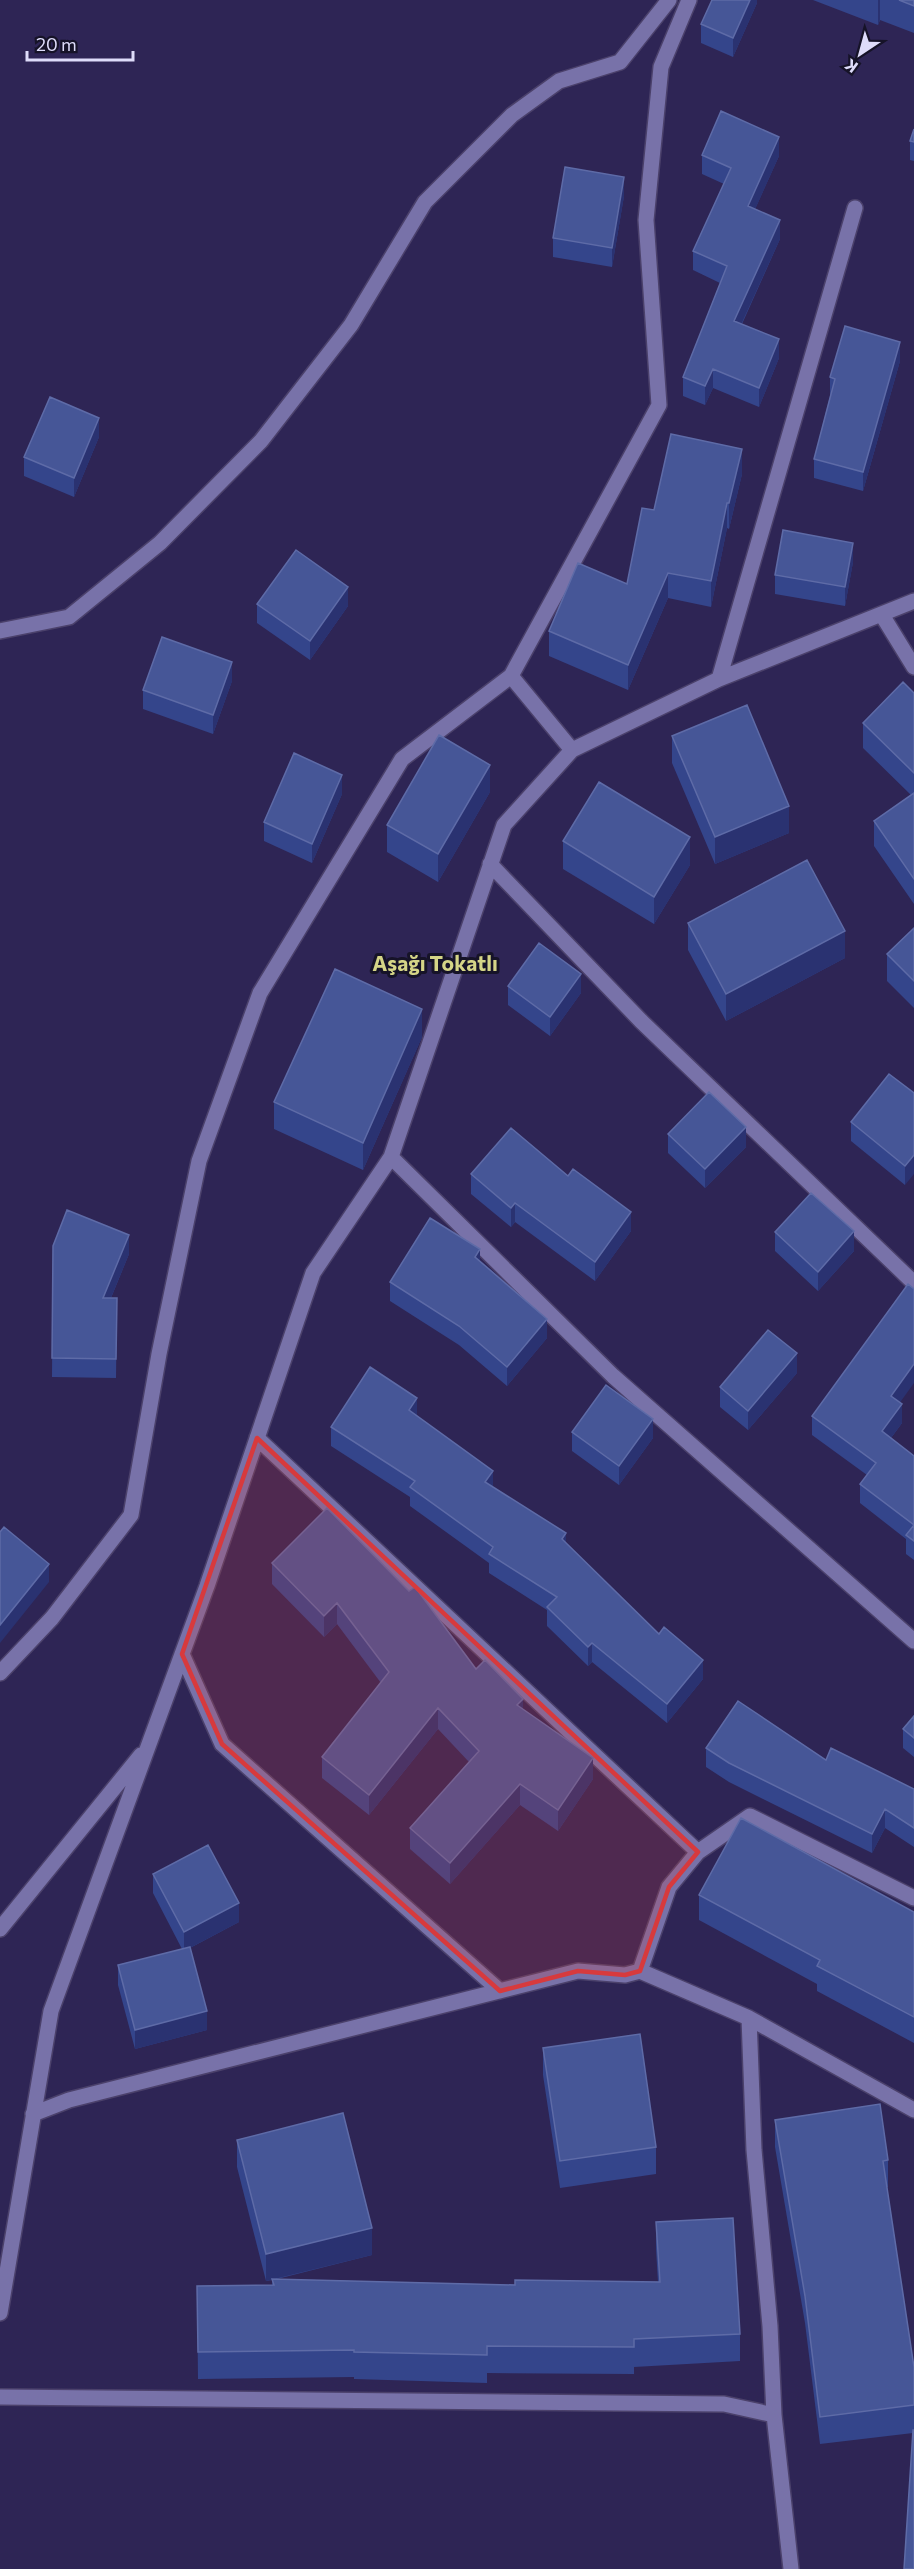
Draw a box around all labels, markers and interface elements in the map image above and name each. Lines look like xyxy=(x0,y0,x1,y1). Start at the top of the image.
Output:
scale bar xyxy=(27,24,134,62)
north arrow xyxy=(830,24,890,84)
text: 20 m xyxy=(36,33,77,55)
text: K xyxy=(841,56,861,78)
district label: Aşağı Tokatlı xyxy=(372,950,498,975)

